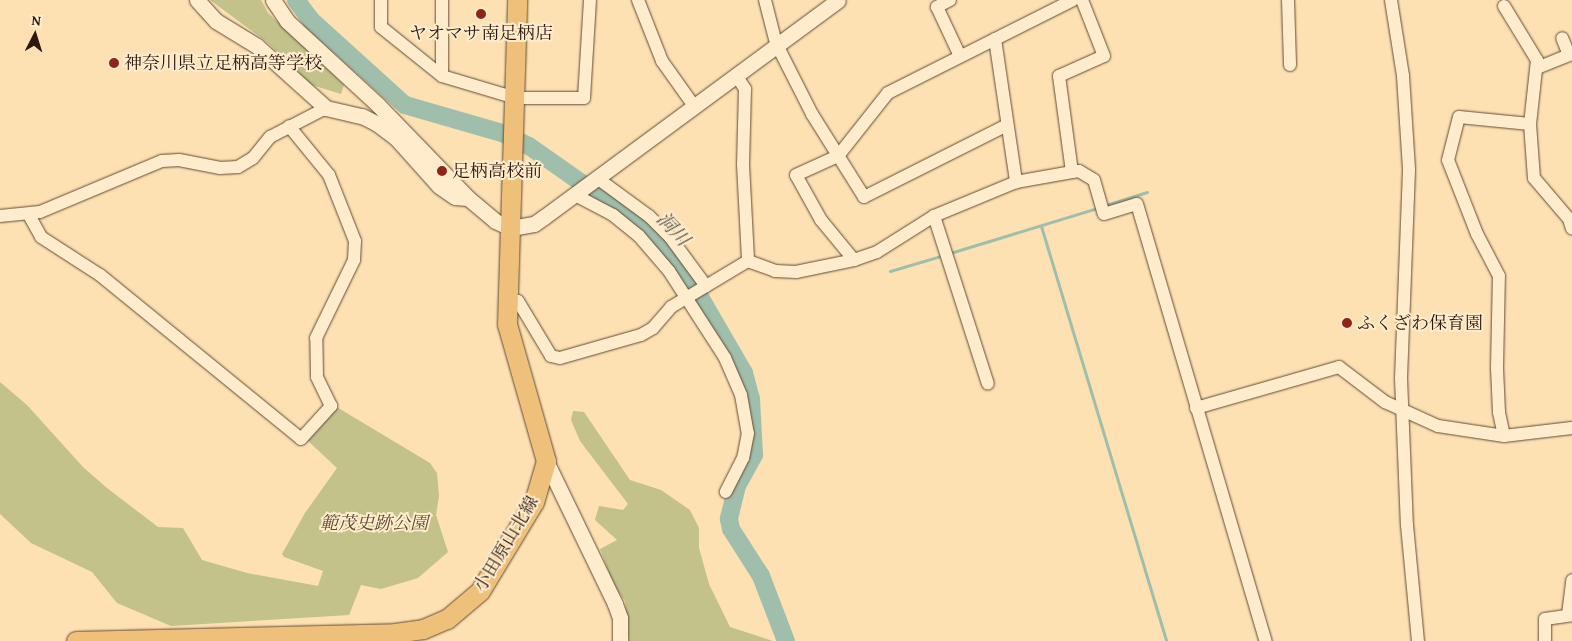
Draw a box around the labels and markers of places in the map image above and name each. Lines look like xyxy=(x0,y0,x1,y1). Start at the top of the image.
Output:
marker: ヤオマサ南足柄店 xyxy=(475,8,487,20)
place label: ヤオマサ南足柄店 xyxy=(409,22,553,44)
place label: 神奈川県立足柄高等学校 xyxy=(124,52,322,74)
marker: 神奈川県立足柄高等学校 xyxy=(108,57,120,69)
place label: 足柄高校前 xyxy=(452,160,542,182)
marker: 足柄高校前 xyxy=(436,165,448,177)
place label: ふくざわ保育園 xyxy=(1357,312,1483,334)
marker: ふくざわ保育園 xyxy=(1341,317,1353,329)

